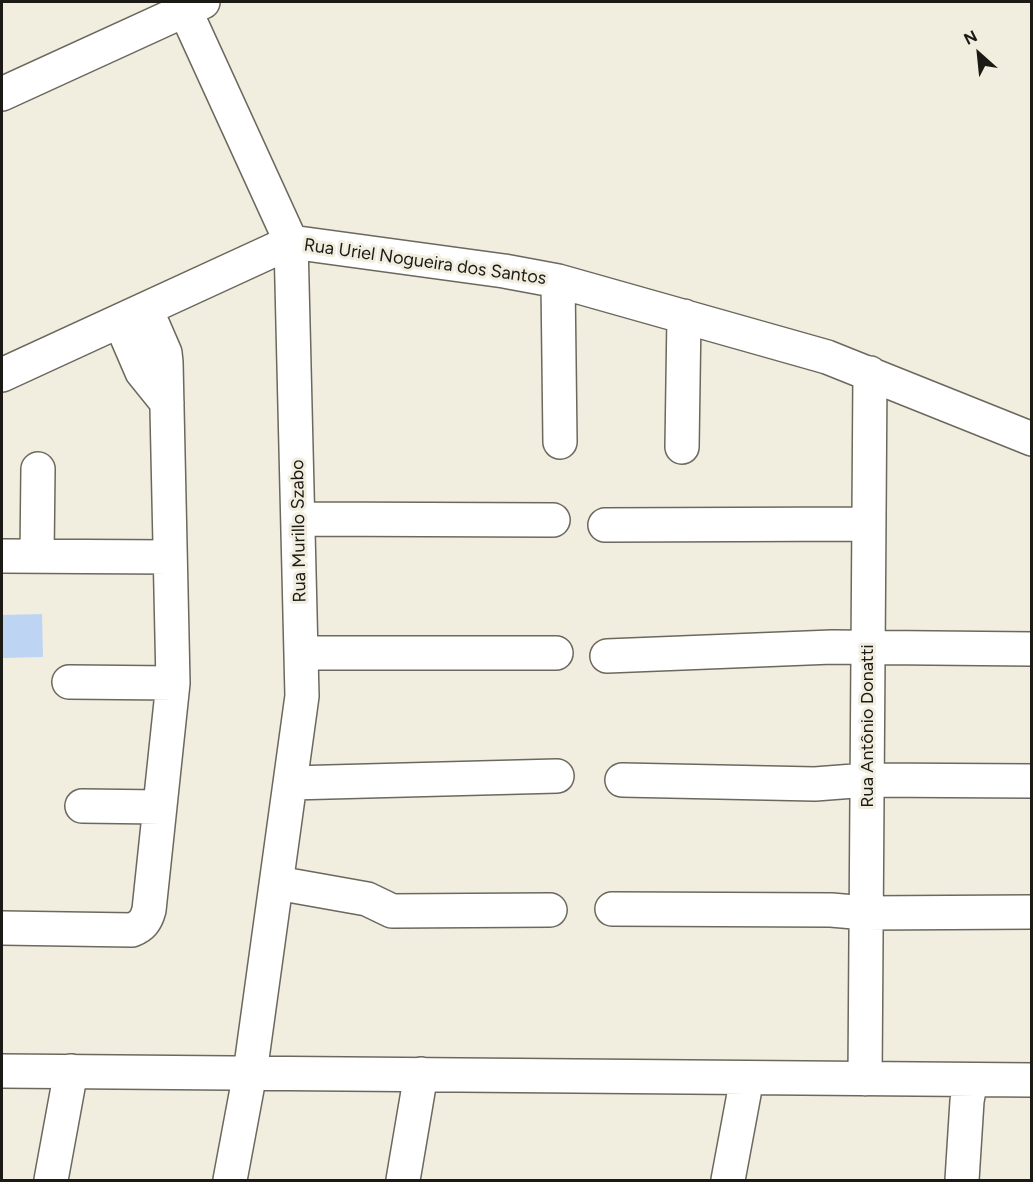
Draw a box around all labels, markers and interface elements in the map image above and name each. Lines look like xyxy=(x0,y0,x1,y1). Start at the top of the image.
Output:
north arrow xyxy=(949,24,1009,84)
text: N xyxy=(961,26,980,49)
street label: Rua Uriel Nogueira dos Santos xyxy=(302,234,548,290)
street label: Rua Murillo Szabo xyxy=(287,459,311,603)
street label: Rua Antônio Donatti xyxy=(857,644,879,808)

